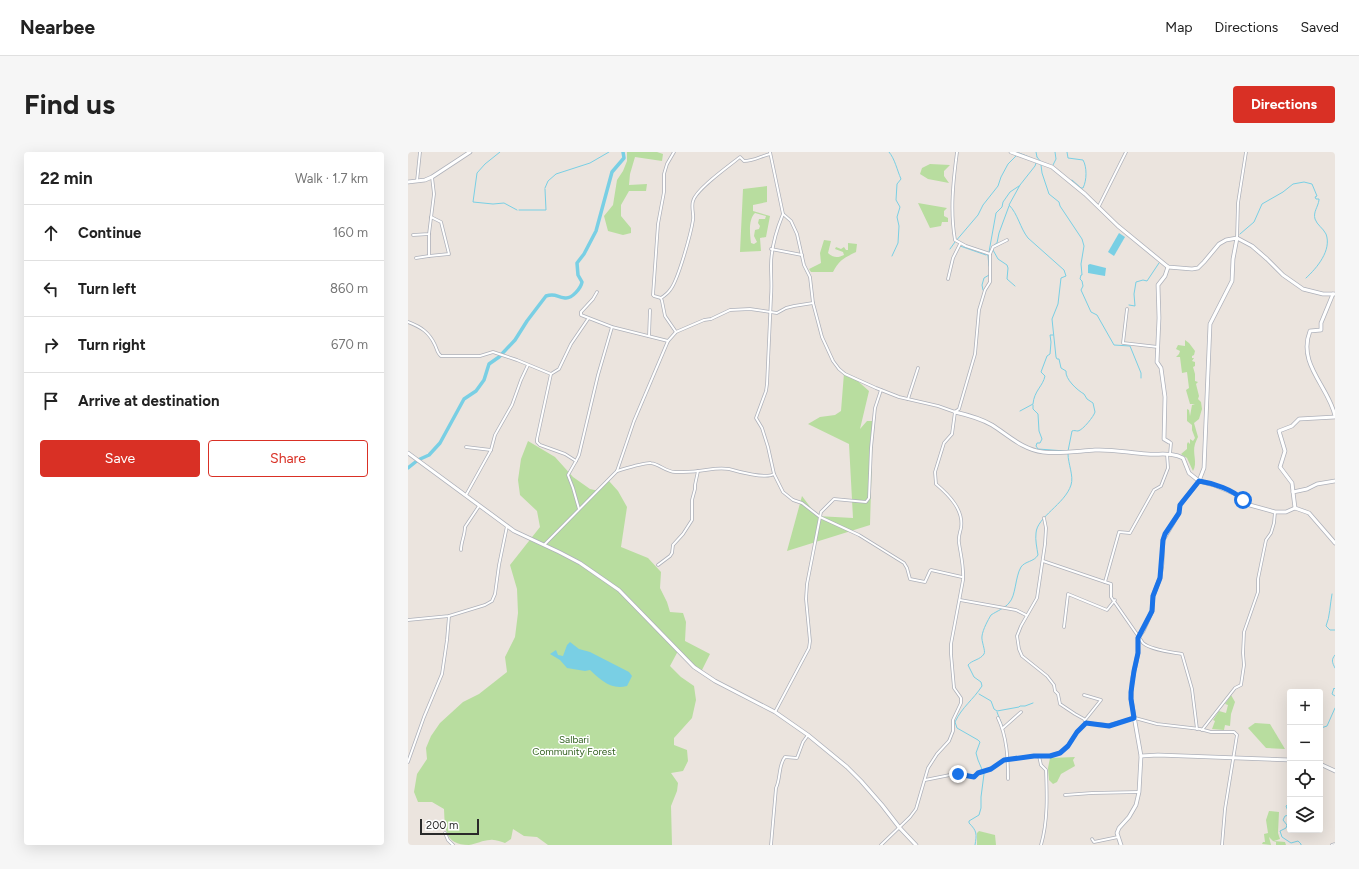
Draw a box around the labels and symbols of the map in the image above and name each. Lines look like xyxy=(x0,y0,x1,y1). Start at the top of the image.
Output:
route start xyxy=(1234,491,1252,509)
park label: Salbari Community Forest xyxy=(532,733,616,758)
route end xyxy=(949,765,967,783)
scale bar xyxy=(420,817,479,836)

